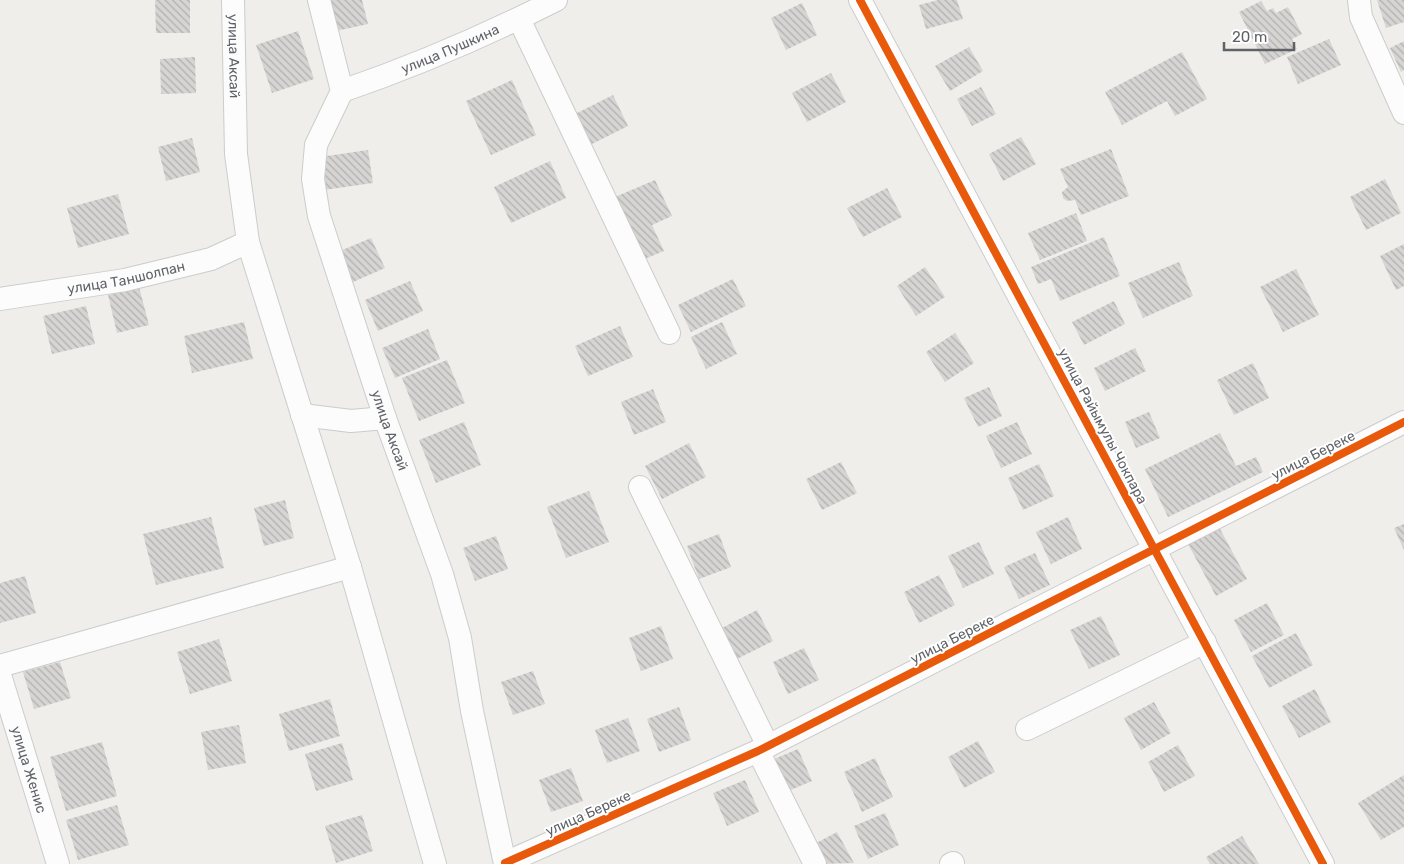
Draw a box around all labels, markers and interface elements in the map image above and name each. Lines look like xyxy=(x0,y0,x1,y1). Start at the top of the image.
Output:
street label: улица Аксай xyxy=(224,14,243,98)
scale bar xyxy=(1224,20,1294,52)
street label: улица Пушкина xyxy=(399,21,502,78)
text: 20 m xyxy=(1232,28,1267,46)
street label: улица Таншолпан xyxy=(66,258,187,298)
street label: улица Райымулы Чокпара xyxy=(1054,345,1151,507)
street label: улица Аксай xyxy=(367,388,411,473)
street label: улица Береке xyxy=(1269,427,1358,484)
street label: улица Береке xyxy=(908,611,997,668)
street label: улица Женис xyxy=(7,724,50,816)
street label: улица Береке xyxy=(543,787,634,840)

